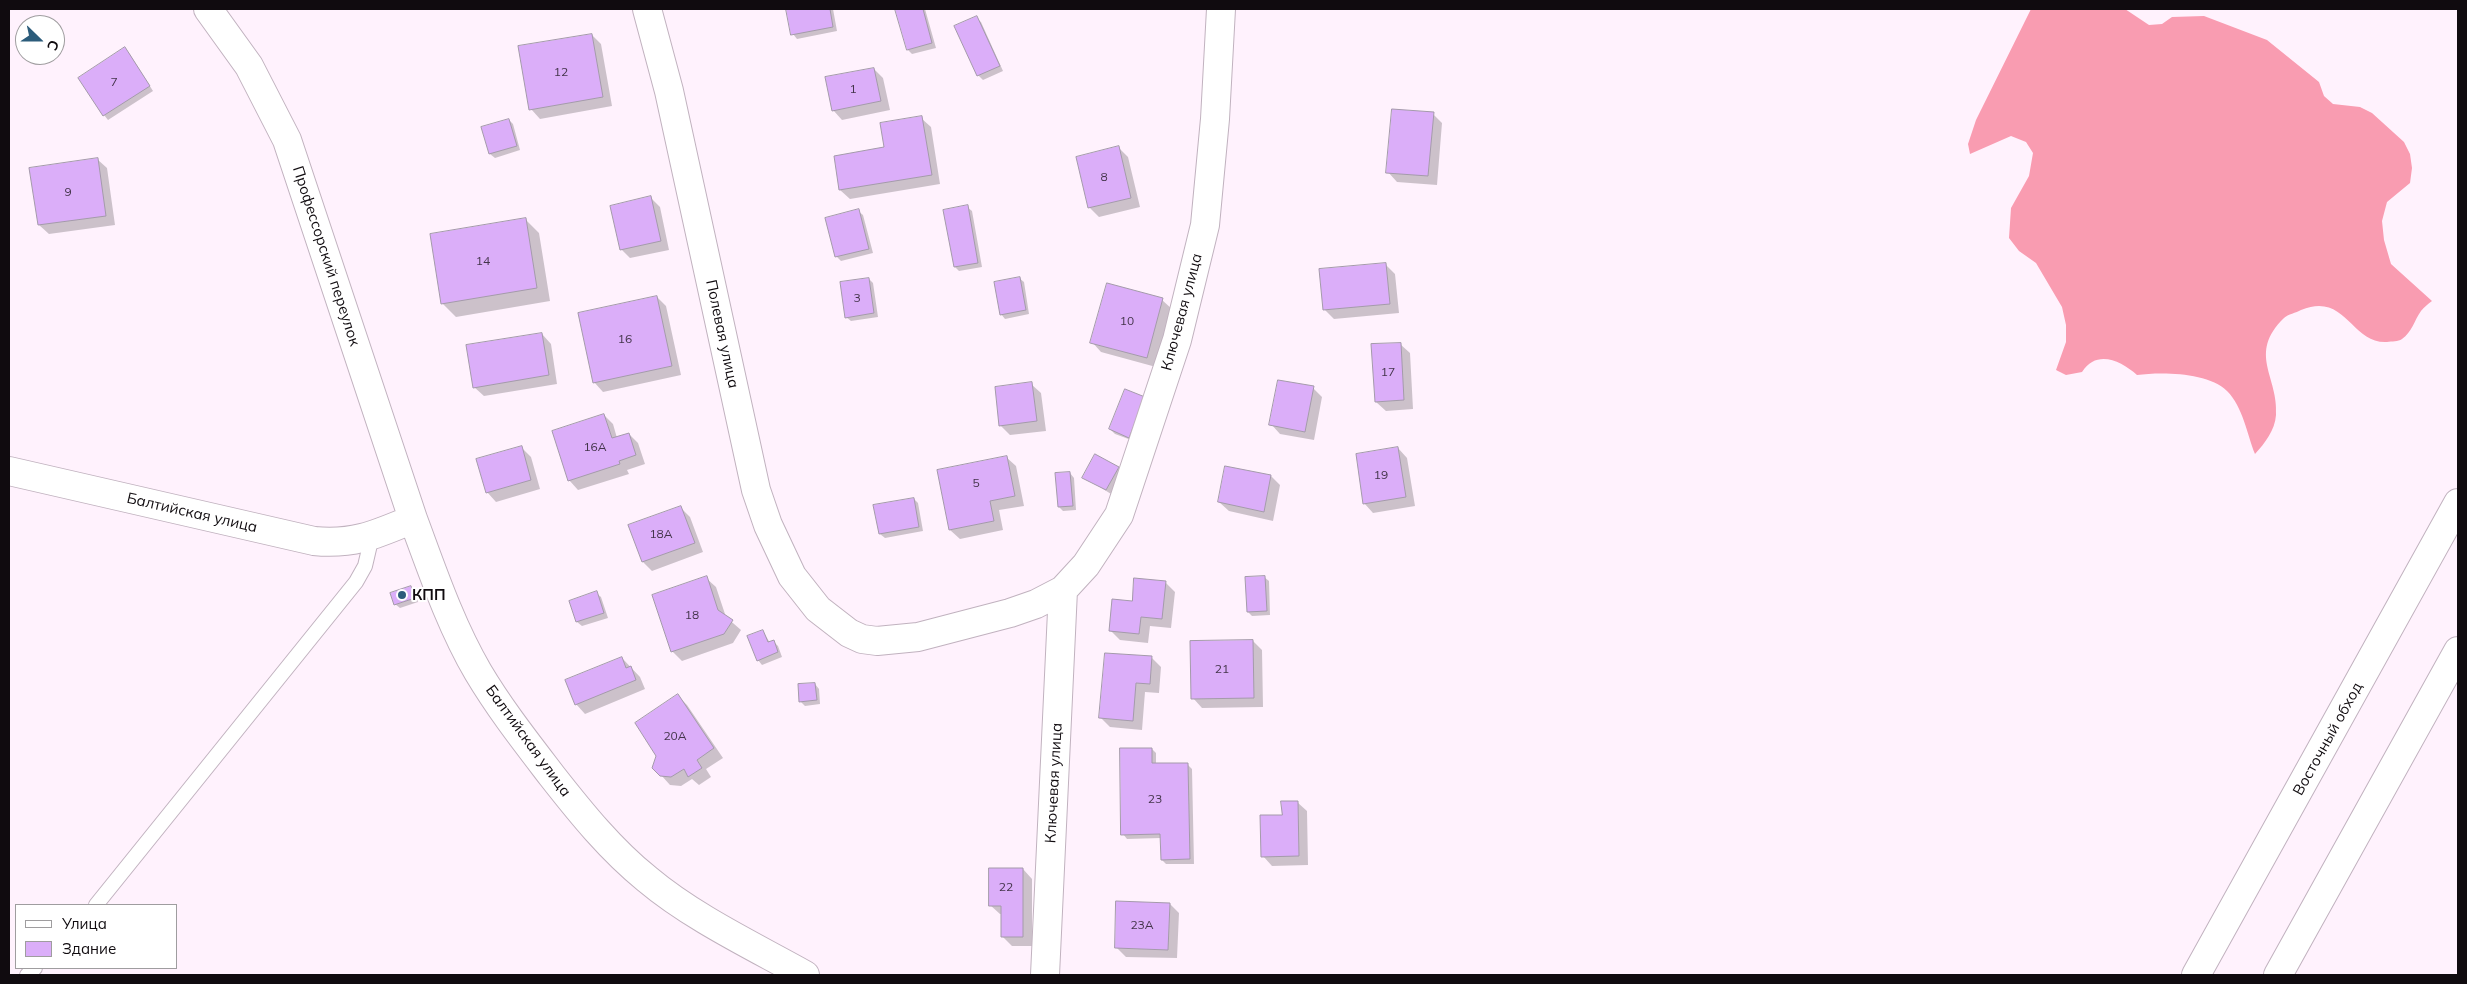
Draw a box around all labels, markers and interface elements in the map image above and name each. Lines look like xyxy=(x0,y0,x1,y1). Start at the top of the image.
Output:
north arrow xyxy=(15,15,65,65)
text: С xyxy=(43,37,63,53)
house number: 12 xyxy=(554,65,568,79)
house number: 7 xyxy=(110,75,118,89)
house number: 1 xyxy=(849,82,857,96)
street label: Профессорский переулок xyxy=(288,164,364,348)
house number: 8 xyxy=(1100,170,1108,184)
house number: 9 xyxy=(64,185,72,199)
street label: Ключевая улица xyxy=(1158,251,1206,373)
house number: 14 xyxy=(476,254,490,268)
street label: Полевая улица xyxy=(702,278,742,390)
house number: 3 xyxy=(853,291,861,305)
house number: 10 xyxy=(1120,314,1134,328)
house number: 16 xyxy=(618,332,632,346)
house number: 17 xyxy=(1381,365,1395,379)
house number: 16А xyxy=(583,440,607,454)
house number: 19 xyxy=(1374,468,1388,482)
house number: 5 xyxy=(972,476,980,490)
street label: Балтийская улица xyxy=(125,489,259,537)
house number: 18А xyxy=(649,527,673,541)
place label: КПП xyxy=(412,586,446,604)
marker: КПП xyxy=(396,589,408,601)
house number: 18 xyxy=(685,608,699,622)
house number: 21 xyxy=(1215,662,1229,676)
street label: Восточный обход xyxy=(2289,679,2367,799)
street label: Балтийская улица xyxy=(482,682,574,800)
street label: Ключевая улица xyxy=(1042,722,1066,844)
house number: 20А xyxy=(663,729,687,743)
house number: 23 xyxy=(1148,792,1162,806)
house number: 22 xyxy=(999,880,1013,894)
legend xyxy=(15,904,178,969)
text: Улица xyxy=(62,914,107,933)
house number: 23А xyxy=(1130,918,1154,932)
text: Здание xyxy=(62,939,116,958)

